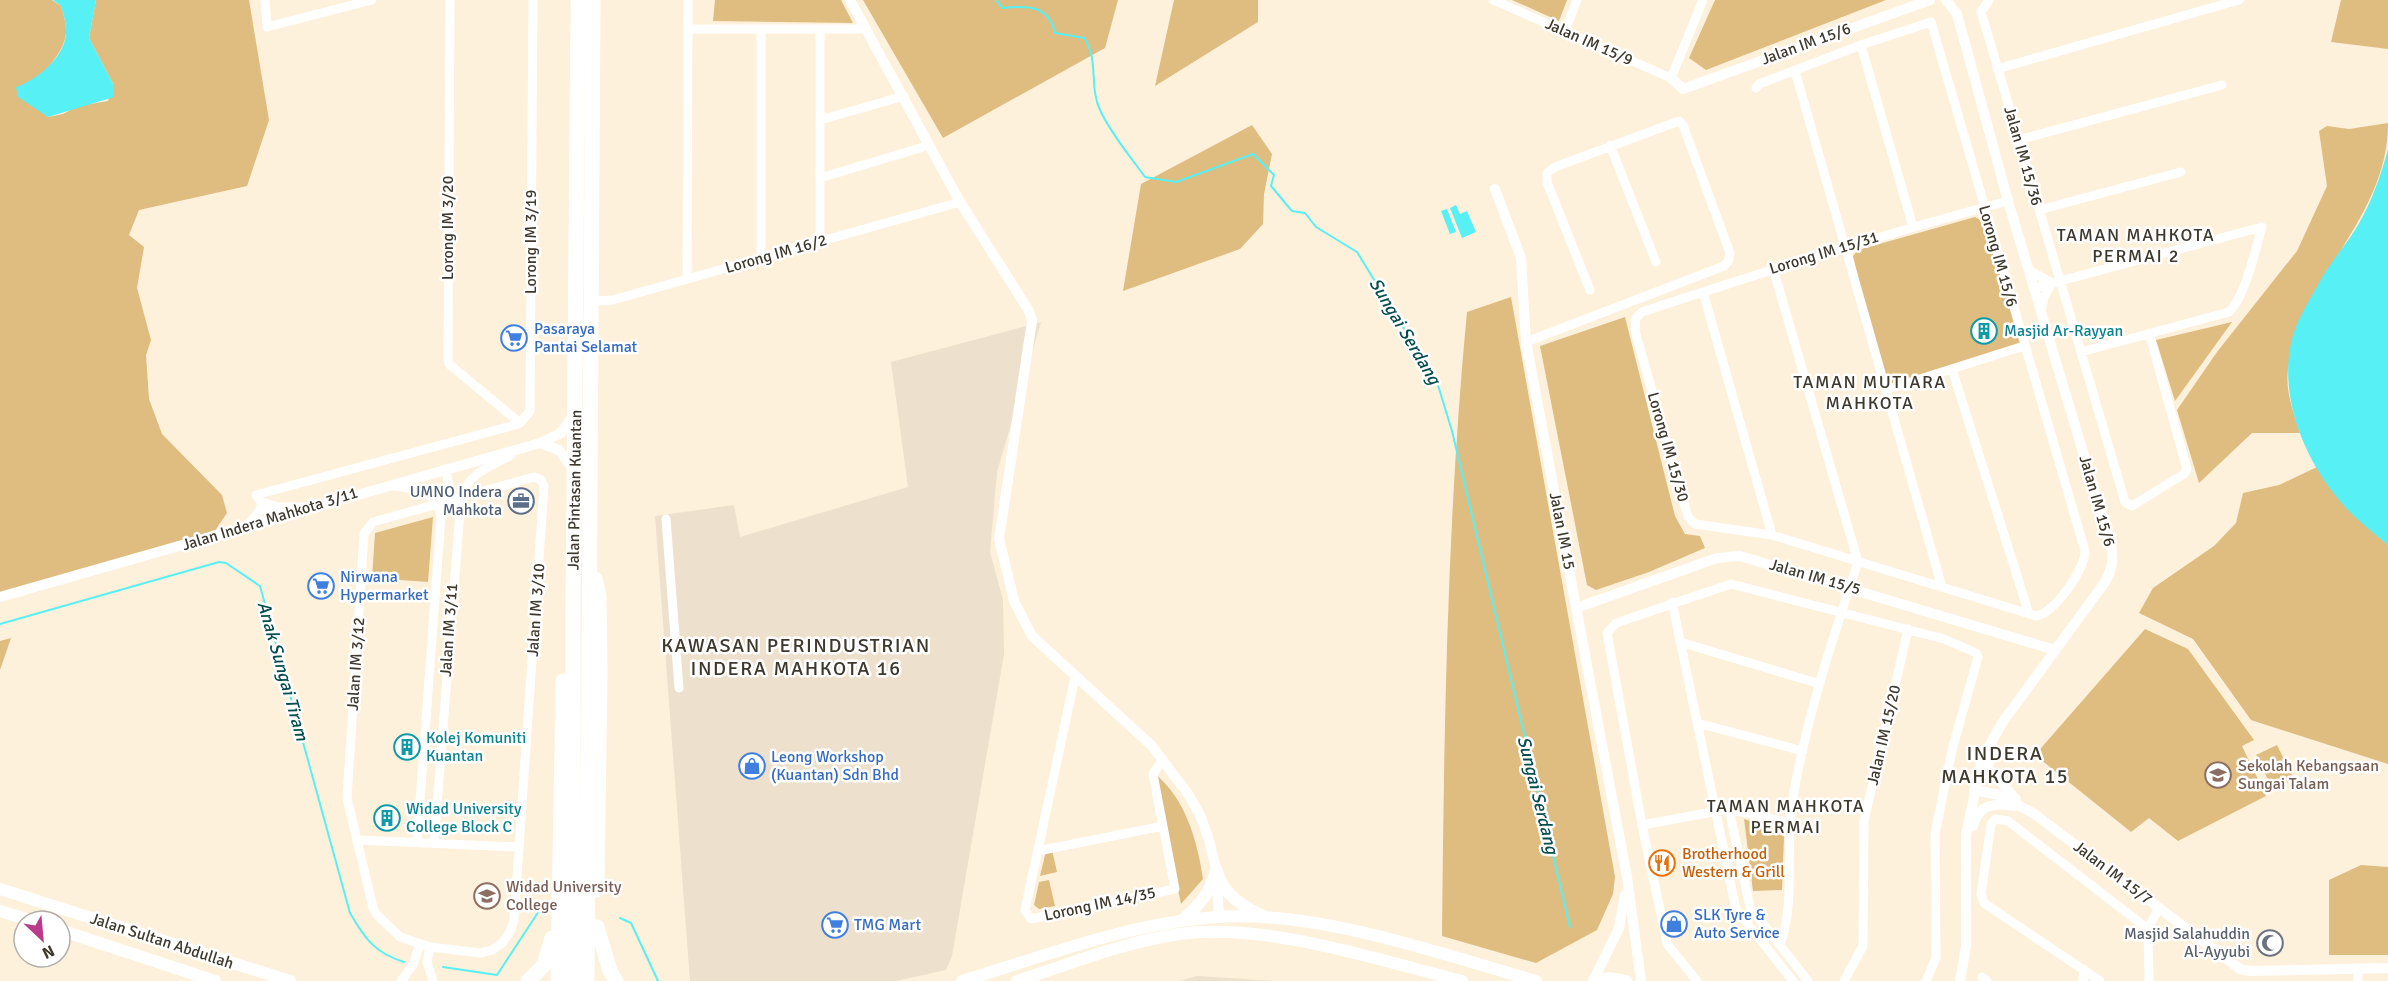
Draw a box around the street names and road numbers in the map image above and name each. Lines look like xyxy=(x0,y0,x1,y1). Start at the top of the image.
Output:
street label: Jalan IM 15/9 xyxy=(1542,14,1636,70)
street label: Jalan IM 15/6 xyxy=(1759,19,1853,69)
street label: Jalan IM 15/36 xyxy=(1999,104,2047,208)
street label: Lorong IM 3/20 xyxy=(438,176,458,280)
street label: Lorong IM 3/19 xyxy=(521,190,541,294)
street label: Lorong IM 15/6 xyxy=(1974,203,2022,309)
street label: Lorong IM 15/31 xyxy=(1767,227,1881,279)
street label: Lorong IM 16/2 xyxy=(723,230,829,278)
street label: Lorong IM 15/30 xyxy=(1643,390,1693,504)
street label: Jalan Pintasan Kuantan xyxy=(564,410,586,570)
street label: Jalan IM 15/6 xyxy=(2074,453,2120,549)
street label: Jalan Indera Mahkota 3/11 xyxy=(180,483,360,555)
street label: Jalan IM 15 xyxy=(1545,491,1579,571)
street label: Jalan IM 15/5 xyxy=(1767,554,1863,600)
street label: Jalan IM 3/10 xyxy=(523,563,549,657)
street label: Jalan IM 3/11 xyxy=(436,583,462,677)
street label: Jalan IM 3/12 xyxy=(343,617,369,711)
street label: Jalan IM 15/20 xyxy=(1863,683,1905,787)
street label: Jalan IM 15/7 xyxy=(2070,837,2156,909)
street label: Lorong IM 14/35 xyxy=(1043,882,1157,926)
street label: Jalan Sultan Abdullah xyxy=(88,908,236,974)

